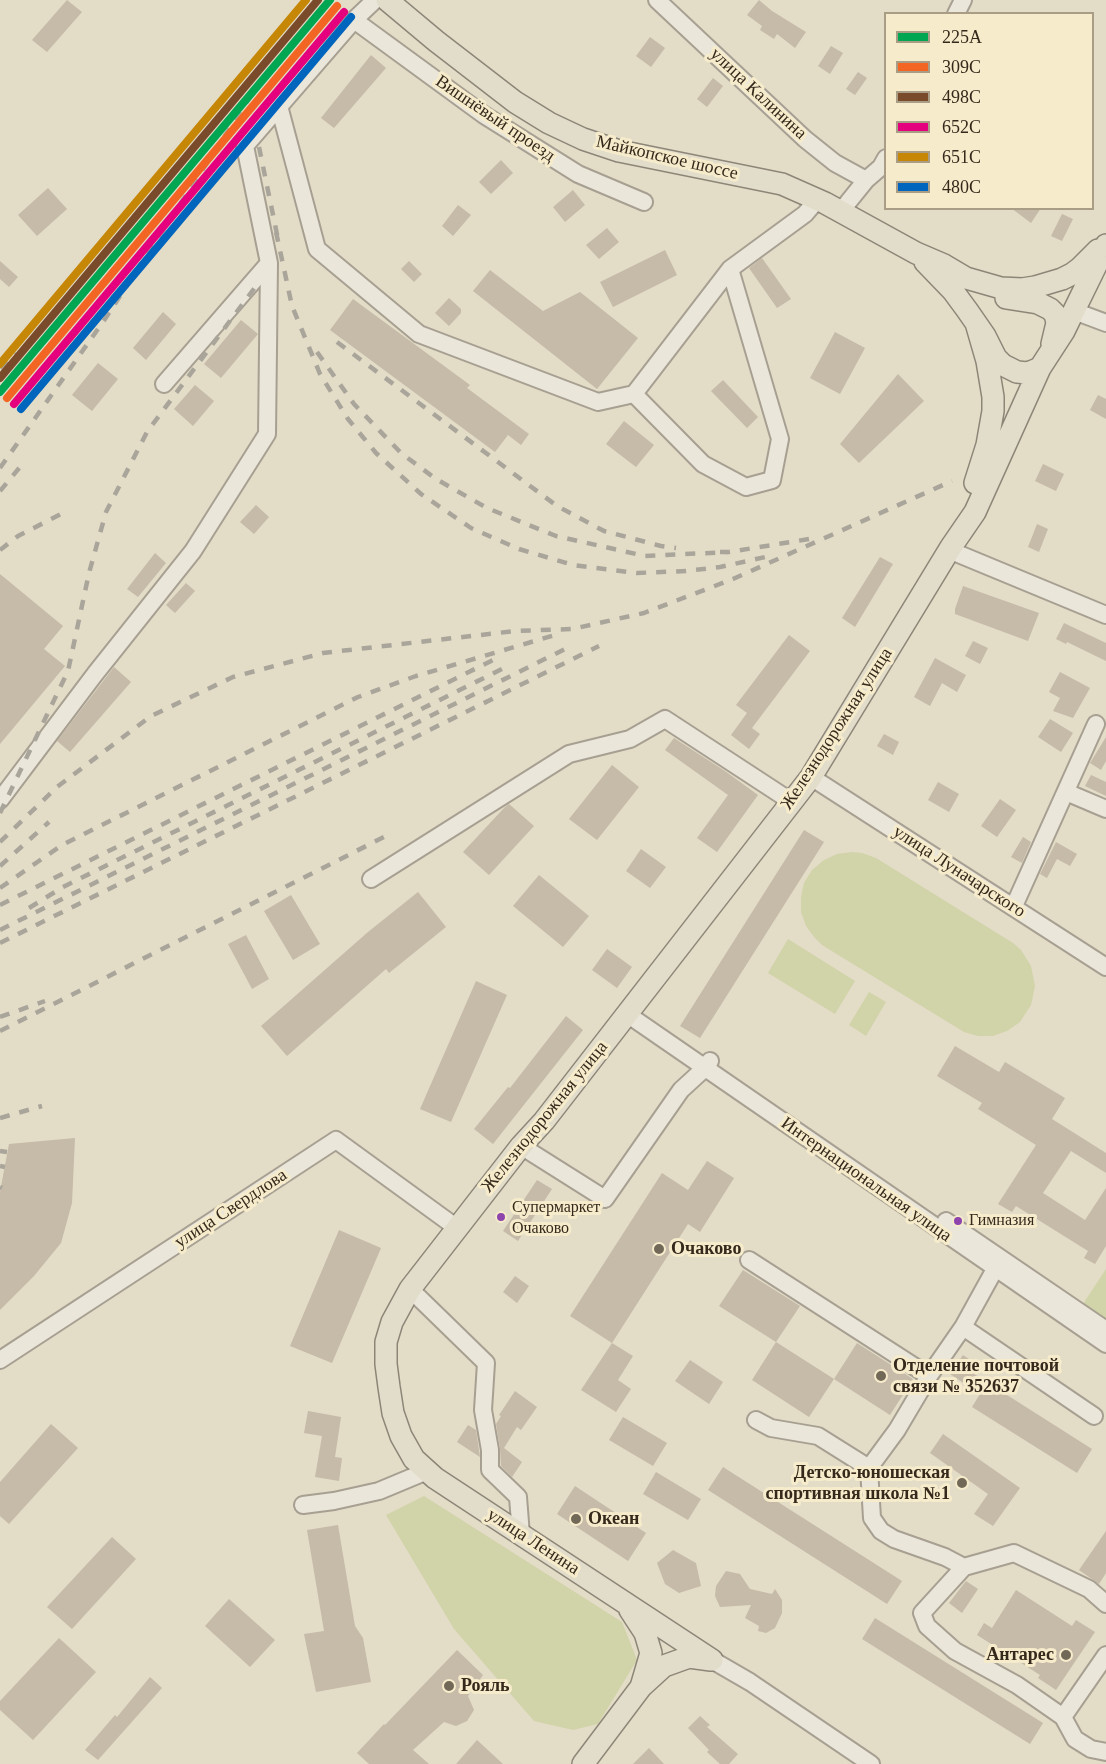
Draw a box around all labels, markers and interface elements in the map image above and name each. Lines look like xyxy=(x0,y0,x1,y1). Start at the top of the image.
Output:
legend xyxy=(884,12,1094,210)
text: 225А xyxy=(942,27,982,47)
street label: улица Калинина xyxy=(705,44,811,144)
text: 309С xyxy=(942,57,981,77)
street label: Вишнёвый проезд xyxy=(431,71,559,167)
text: 498С xyxy=(942,87,981,107)
text: 652С xyxy=(942,117,981,137)
street label: Майкопское шоссе xyxy=(594,131,740,185)
text: 651С xyxy=(942,147,981,167)
text: 480С xyxy=(942,177,981,197)
street label: Железнодорожная улица xyxy=(777,644,897,814)
street label: улица Луначарского xyxy=(889,821,1029,923)
street label: Железнодорожная улица xyxy=(477,1037,613,1197)
street label: Интернациональная улица xyxy=(777,1113,955,1247)
street label: улица Свердлова xyxy=(171,1165,291,1253)
place label: Супермаркет Очаково xyxy=(512,1198,600,1236)
marker: Супермаркет Очаково xyxy=(495,1211,507,1223)
place label: Гимназия xyxy=(969,1211,1034,1231)
marker: Гимназия xyxy=(952,1215,964,1227)
place label: Очаково xyxy=(671,1238,741,1260)
marker: Очаково xyxy=(652,1242,666,1256)
place label: Отделение почтовой связи № 352637 xyxy=(893,1355,1059,1398)
marker: Отделение почтовой связи № 352637 xyxy=(874,1369,888,1383)
place label: Детско-юношеская спортивная школа №1 xyxy=(766,1462,950,1504)
marker: Детско-юношеская спортивная школа №1 xyxy=(955,1476,969,1490)
street label: улица Ленина xyxy=(483,1504,583,1580)
place label: Океан xyxy=(588,1508,639,1530)
marker: Океан xyxy=(569,1512,583,1526)
place label: Антарес xyxy=(986,1644,1054,1666)
marker: Антарес xyxy=(1059,1648,1073,1662)
place label: Рояль xyxy=(461,1675,510,1697)
marker: Рояль xyxy=(442,1679,456,1693)

